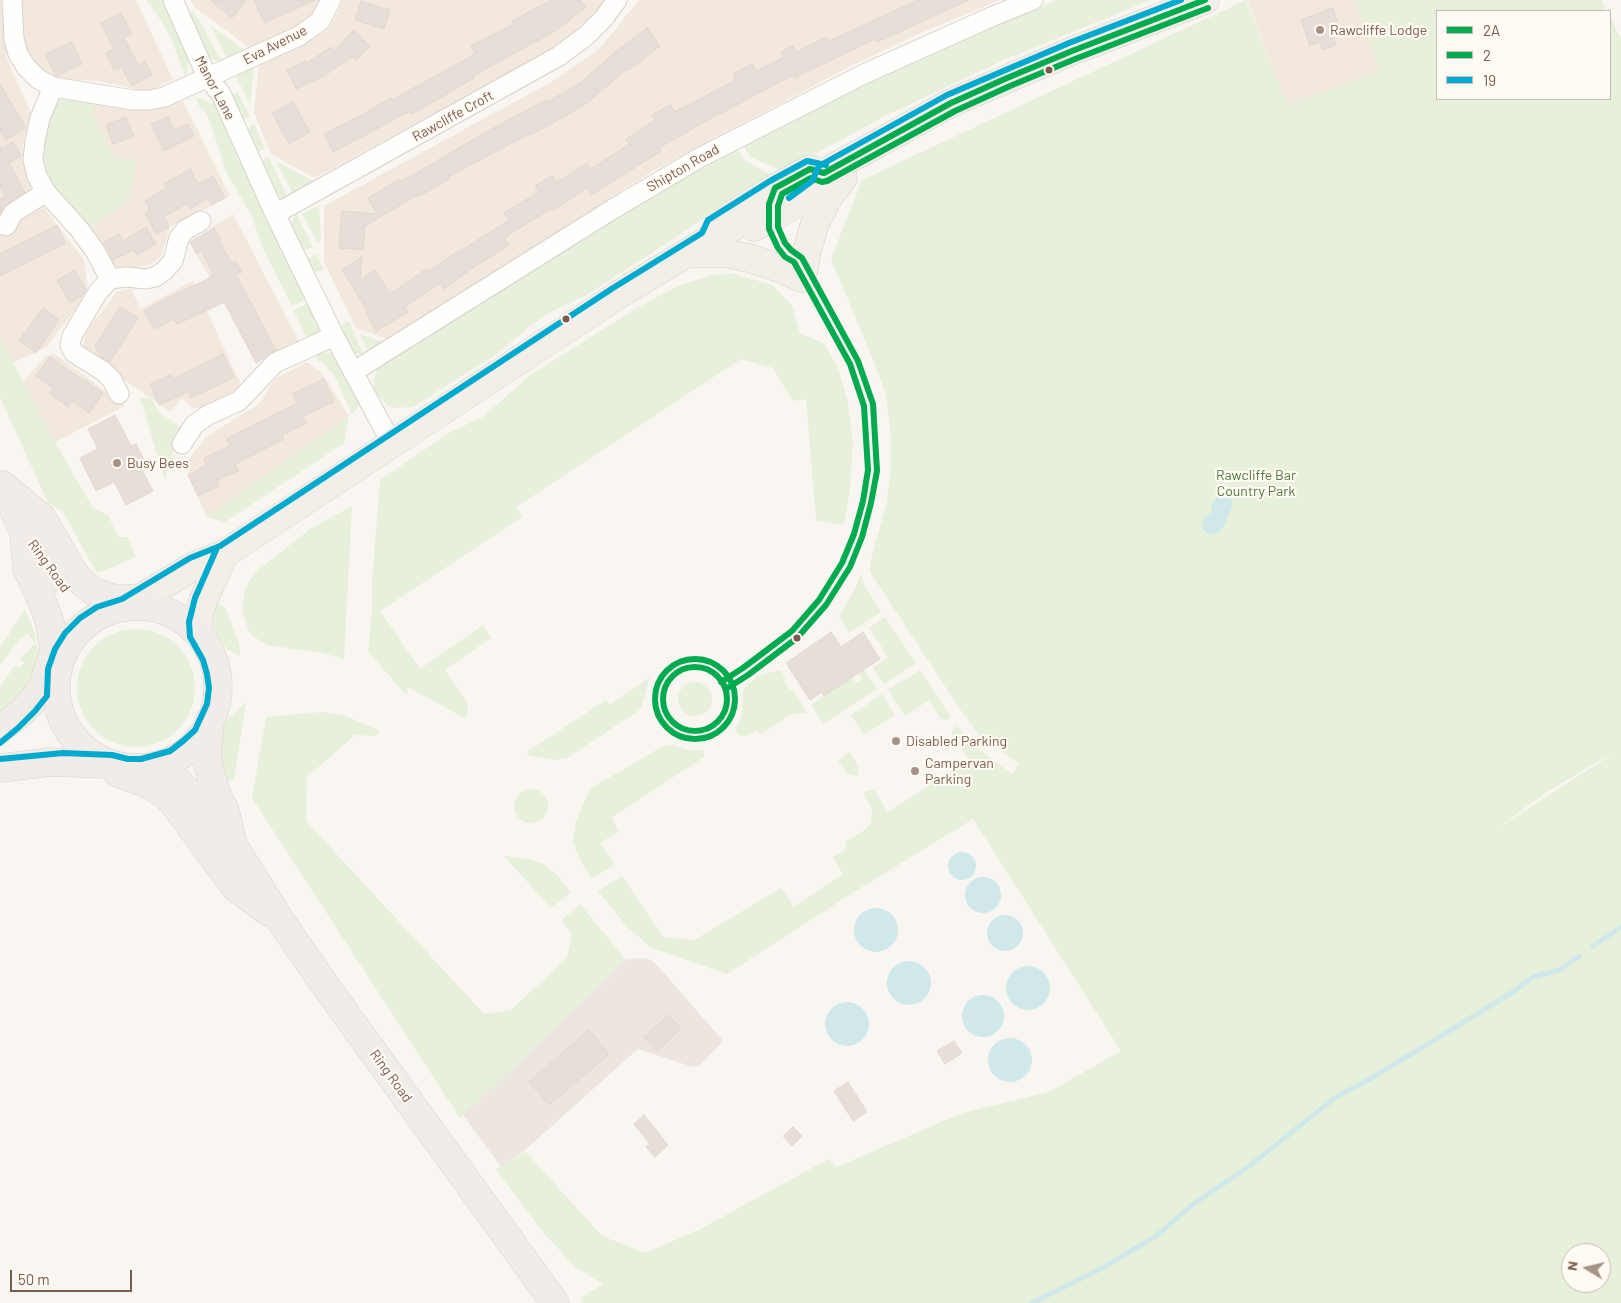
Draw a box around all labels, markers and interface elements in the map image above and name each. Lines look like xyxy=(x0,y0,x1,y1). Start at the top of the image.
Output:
legend xyxy=(1436,10,1611,100)
text: 2A xyxy=(1483,21,1500,39)
street label: Eva Avenue xyxy=(240,22,310,68)
place label: Rawcliffe Lodge xyxy=(1330,22,1427,38)
marker: Rawcliffe Lodge xyxy=(1314,24,1326,36)
text: 2 xyxy=(1483,46,1491,64)
street label: Manor Lane xyxy=(191,53,239,123)
unlabelled marker xyxy=(1044,65,1054,75)
text: 19 xyxy=(1483,71,1496,89)
street label: Rawcliffe Croft xyxy=(409,87,497,145)
street label: Shipton Road xyxy=(644,141,722,195)
unlabelled marker xyxy=(561,314,571,324)
place label: Busy Bees xyxy=(127,455,189,471)
marker: Busy Bees xyxy=(111,457,123,469)
park label: Rawcliffe Bar Country Park xyxy=(1216,467,1296,500)
street label: Ring Road xyxy=(24,536,74,596)
unlabelled marker xyxy=(792,633,802,643)
place label: Disabled Parking xyxy=(906,733,1007,749)
marker: Disabled Parking xyxy=(890,735,902,747)
place label: Campervan Parking xyxy=(925,755,994,788)
marker: Campervan Parking xyxy=(909,765,921,777)
street label: Ring Road xyxy=(366,1046,416,1106)
north arrow xyxy=(1561,1243,1611,1293)
scale bar xyxy=(12,1260,135,1292)
text: N xyxy=(1563,1260,1581,1272)
text: 50 m xyxy=(18,1270,50,1288)

